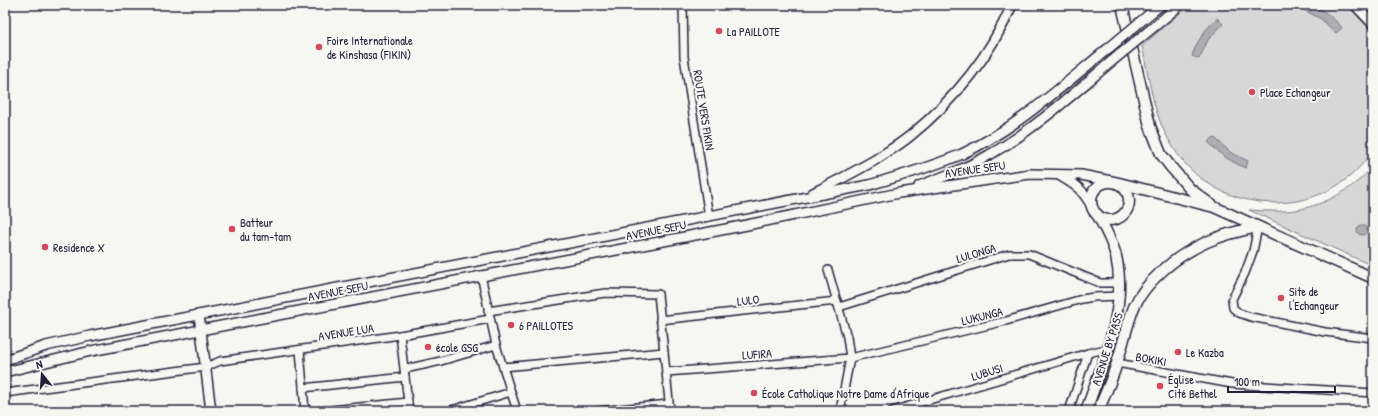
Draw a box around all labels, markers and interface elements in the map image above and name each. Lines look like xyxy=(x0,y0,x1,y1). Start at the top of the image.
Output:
place label: La PAILLOTE xyxy=(727,23,781,40)
marker: La PAILLOTE xyxy=(714,26,724,36)
place label: Foire Internationale de Kinshasa (FIKIN) xyxy=(326,32,413,63)
marker: Foire Internationale de Kinshasa (FIKIN) xyxy=(314,42,324,52)
street label: ROUTE VERS FIKIN xyxy=(689,69,719,151)
place label: Place Echangeur xyxy=(1260,84,1331,101)
marker: Place Echangeur xyxy=(1247,87,1257,97)
street label: AVENUE SEFU xyxy=(944,156,1007,182)
place label: Batteur du tam-tam xyxy=(240,214,291,245)
street label: AVENUE SEFU xyxy=(624,216,688,244)
marker: Batteur du tam-tam xyxy=(227,224,237,234)
place label: Residence X xyxy=(53,239,105,256)
street label: LULONGA xyxy=(954,239,998,267)
marker: Residence X xyxy=(40,242,50,252)
street label: AVENUE SEFU xyxy=(306,277,370,305)
place label: Site de l'Echangeur xyxy=(1289,283,1339,314)
street label: LULO xyxy=(736,290,760,310)
marker: Site de l'Echangeur xyxy=(1276,293,1286,303)
street label: LUKUNGA xyxy=(960,303,1005,329)
street label: AVENUE BY PASS xyxy=(1087,310,1127,388)
place label: 6 PAILLOTES xyxy=(519,317,574,334)
street label: AVENUE LUA xyxy=(317,319,375,345)
marker: 6 PAILLOTES xyxy=(506,320,516,330)
place label: école GSG xyxy=(436,339,478,356)
marker: école GSG xyxy=(423,342,433,352)
street label: LUFIRA xyxy=(742,344,773,364)
place label: Le Kazba xyxy=(1186,344,1224,361)
marker: Le Kazba xyxy=(1173,347,1183,357)
street label: BOKIKI xyxy=(1134,348,1168,370)
north arrow xyxy=(22,354,62,394)
text: N xyxy=(34,357,44,372)
street label: LUBUSI xyxy=(969,359,1005,385)
scale bar xyxy=(1228,368,1335,394)
place label: Église Cité Bethel xyxy=(1168,371,1218,402)
text: 100 m xyxy=(1234,373,1260,390)
marker: Église Cité Bethel xyxy=(1155,381,1165,391)
place label: École Catholique Notre Dame d'Afrique xyxy=(762,385,930,402)
marker: École Catholique Notre Dame d'Afrique xyxy=(749,388,759,398)

